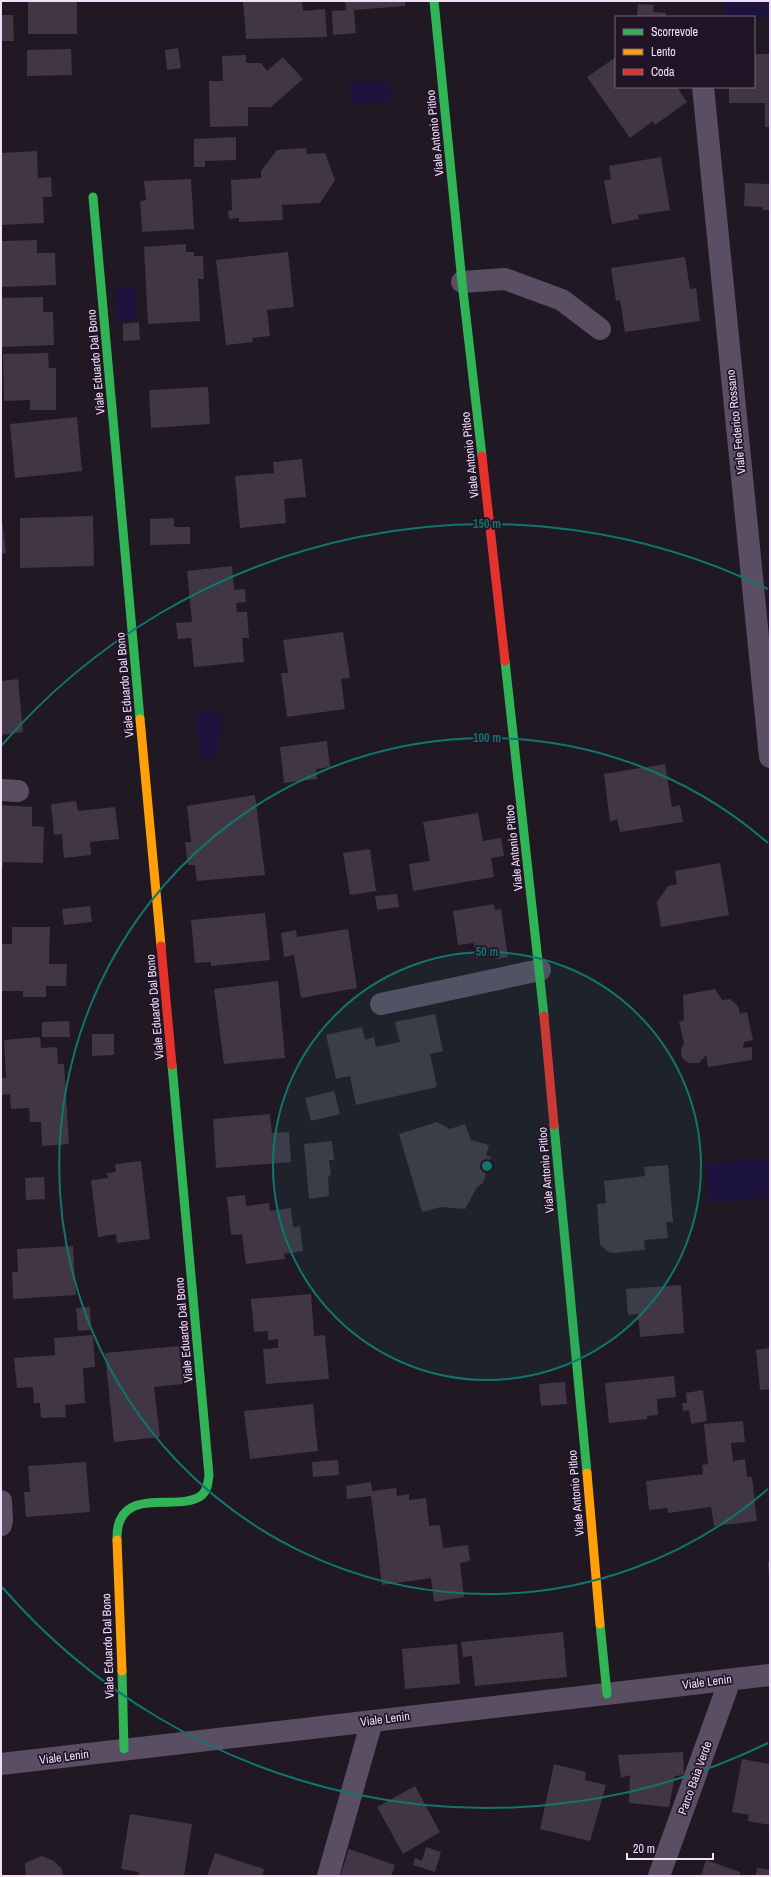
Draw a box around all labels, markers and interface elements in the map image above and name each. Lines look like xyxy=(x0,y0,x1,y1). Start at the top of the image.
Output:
legend xyxy=(615,16,755,88)
text: Scorrevole xyxy=(651,24,698,40)
text: Lento xyxy=(651,44,676,60)
text: Coda xyxy=(651,64,675,80)
street label: Viale Antonio Pitloo xyxy=(423,89,447,177)
street label: Viale Eduardo Dal Bono xyxy=(83,309,109,415)
street label: Viale Federico Rossano xyxy=(723,369,749,475)
street label: Viale Antonio Pitloo xyxy=(458,411,482,499)
text: 150 m xyxy=(473,516,501,532)
street label: Viale Eduardo Dal Bono xyxy=(112,632,138,738)
text: 100 m xyxy=(473,730,501,746)
street label: Viale Antonio Pitloo xyxy=(502,804,526,892)
text: 50 m xyxy=(476,944,498,960)
street label: Viale Eduardo Dal Bono xyxy=(142,954,168,1060)
street label: Viale Antonio Pitloo xyxy=(534,1126,558,1214)
centre of rings xyxy=(480,1159,494,1173)
street label: Viale Eduardo Dal Bono xyxy=(171,1277,197,1383)
street label: Viale Antonio Pitloo xyxy=(564,1449,588,1537)
street label: Viale Eduardo Dal Bono xyxy=(98,1593,118,1699)
street label: Viale Lenin xyxy=(681,1671,733,1693)
street label: Viale Lenin xyxy=(359,1708,411,1730)
street label: Parco Baia Verde xyxy=(674,1739,716,1817)
street label: Viale Lenin xyxy=(38,1746,90,1768)
scale bar xyxy=(627,1835,713,1861)
text: 20 m xyxy=(633,1841,655,1857)

